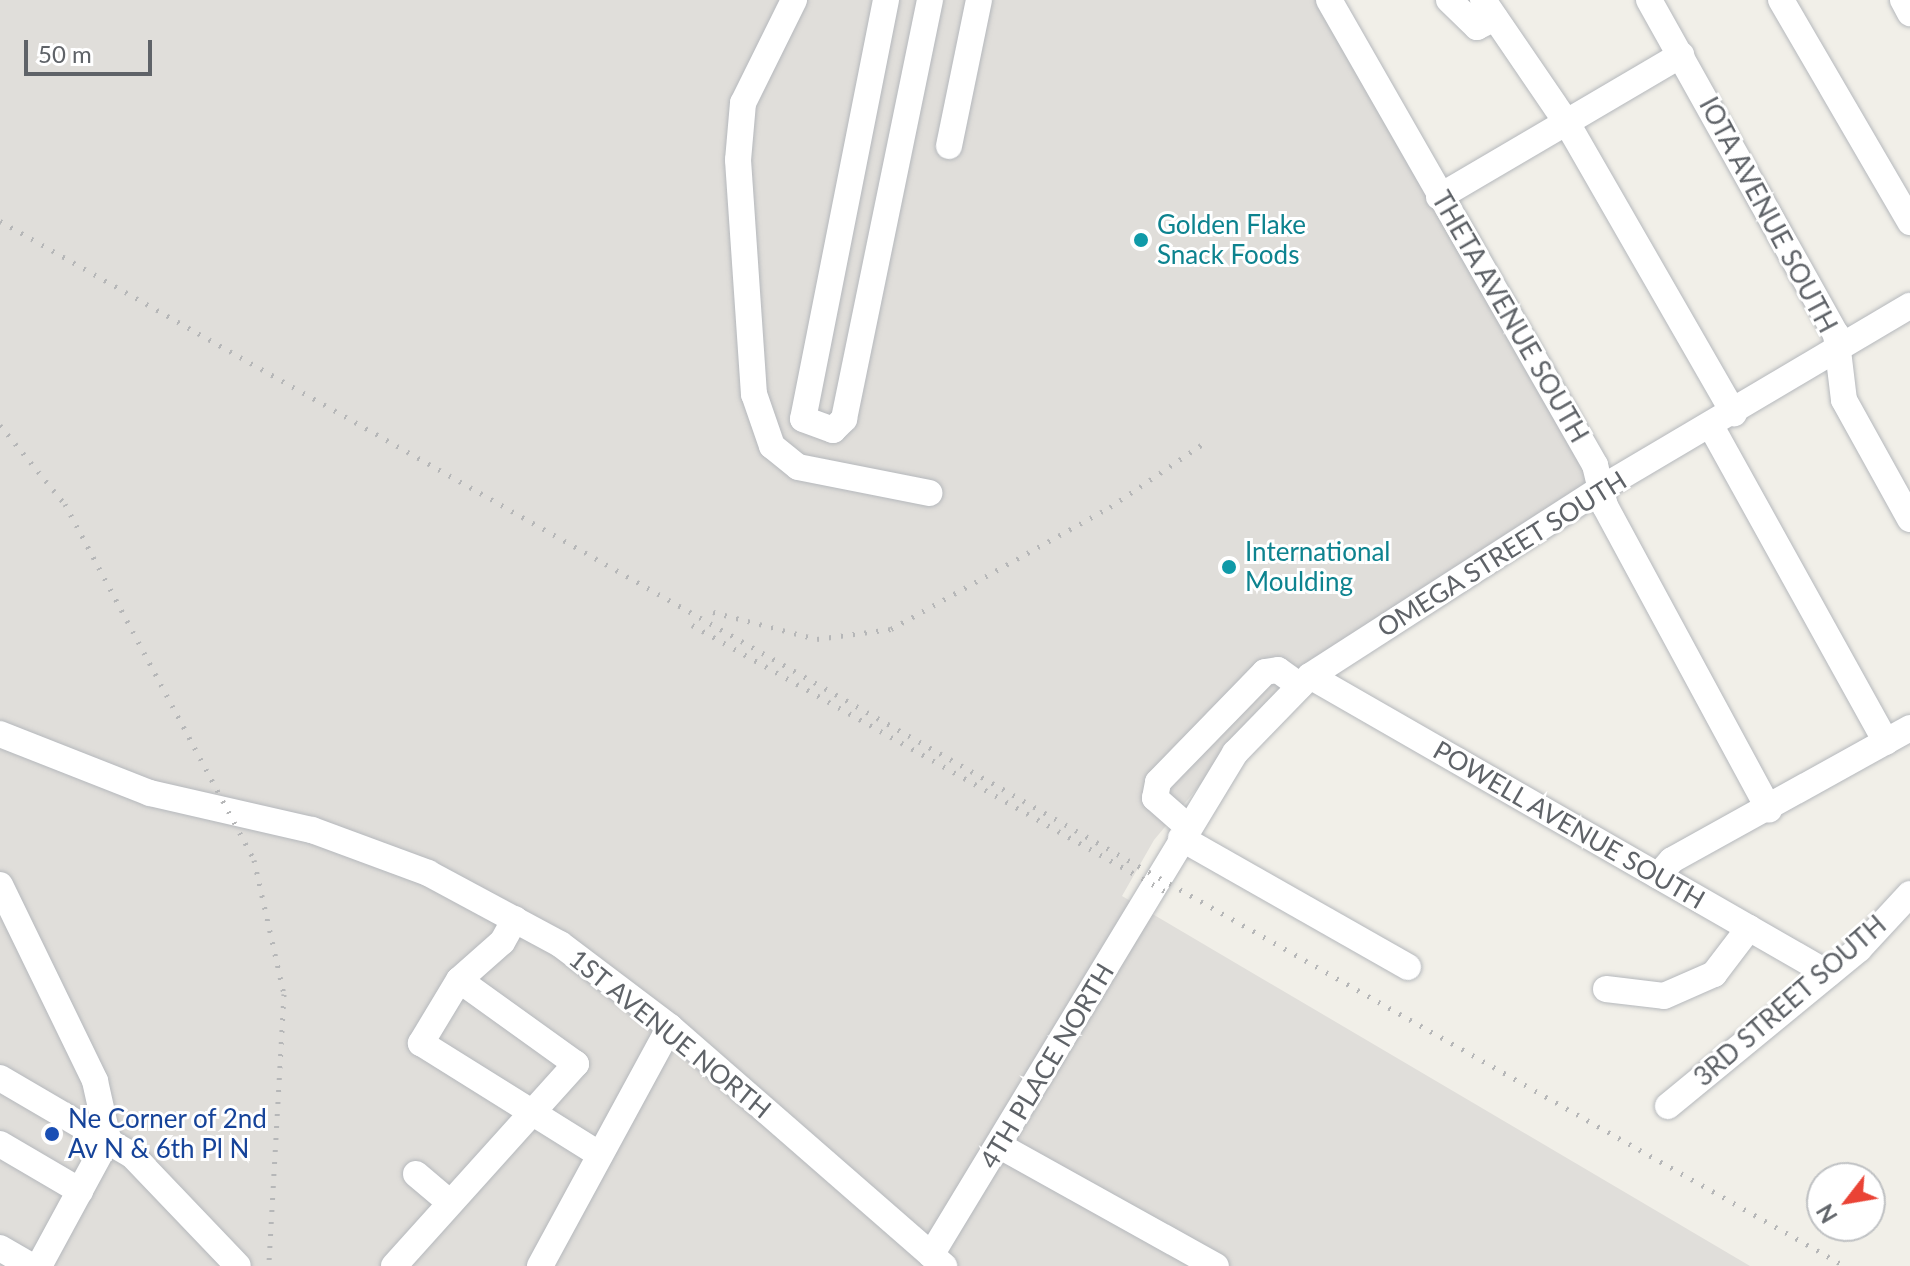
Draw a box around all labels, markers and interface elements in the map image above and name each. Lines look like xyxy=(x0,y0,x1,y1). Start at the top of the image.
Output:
scale bar xyxy=(28,24,156,74)
text: 50 m xyxy=(38,39,92,68)
street label: IOTA AVENUE SOUTH xyxy=(1692,91,1844,339)
street label: THETA AVENUE SOUTH xyxy=(1425,185,1595,449)
place label: Golden Flake Snack Foods xyxy=(1157,209,1306,270)
marker: Golden Flake Snack Foods xyxy=(1132,231,1150,249)
street label: OMEGA STREET SOUTH xyxy=(1371,464,1633,644)
place label: International Moulding xyxy=(1245,536,1390,598)
marker: International Moulding xyxy=(1220,558,1238,576)
street label: POWELL AVENUE SOUTH xyxy=(1427,734,1711,916)
street label: 3RD STREET SOUTH xyxy=(1687,909,1893,1093)
street label: 1ST AVENUE NORTH xyxy=(562,943,778,1125)
street label: 4TH PLACE NORTH xyxy=(973,958,1121,1174)
place label: Ne Corner of 2nd Av N & 6th Pl N xyxy=(68,1103,268,1164)
marker: Ne Corner of 2nd Av N & 6th Pl N xyxy=(43,1125,61,1143)
north arrow xyxy=(1806,1162,1886,1242)
text: N xyxy=(1811,1199,1843,1228)

